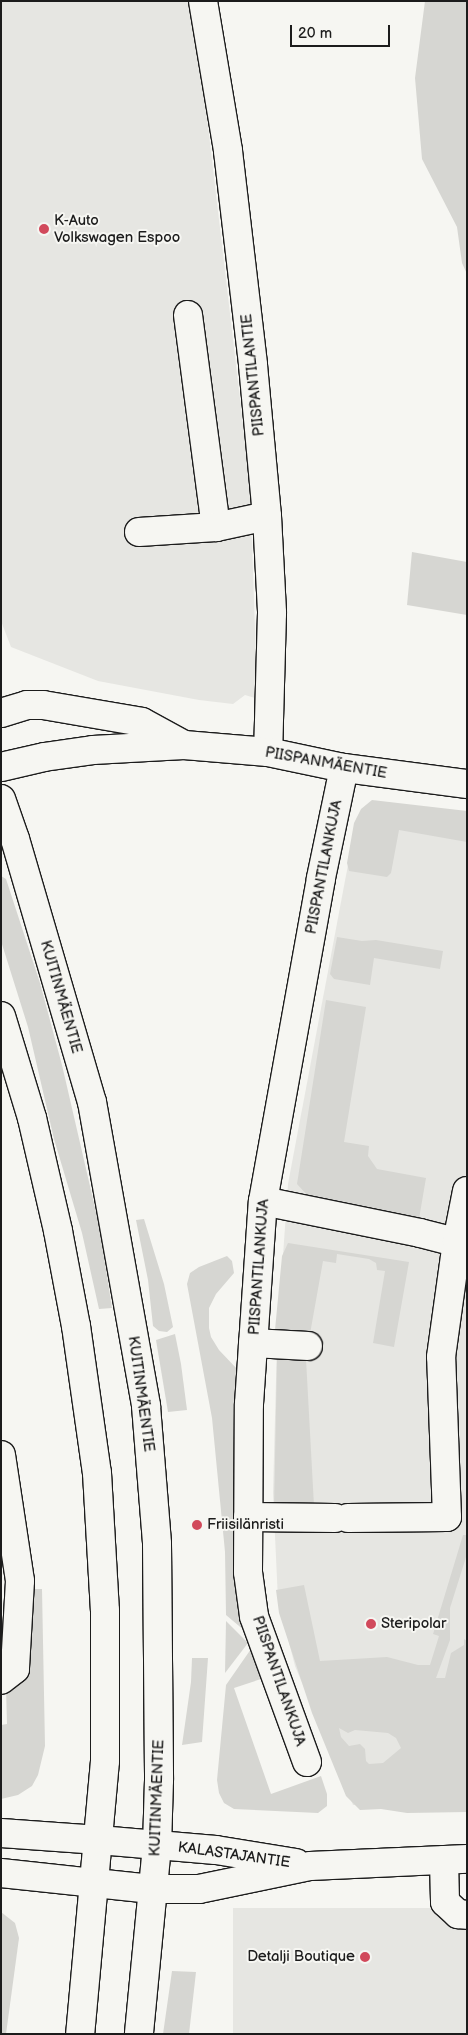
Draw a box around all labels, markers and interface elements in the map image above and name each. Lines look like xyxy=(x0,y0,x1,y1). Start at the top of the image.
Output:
scale bar xyxy=(293,15,393,47)
text: 20 m xyxy=(298,24,332,43)
place label: K-Auto Volkswagen Espoo xyxy=(54,211,180,246)
marker: K-Auto Volkswagen Espoo xyxy=(38,223,50,235)
street label: PIISPANTILANTIE xyxy=(238,313,268,437)
street label: PIISPANMÄENTIE xyxy=(264,743,388,783)
street label: PIISPANTILANKUJA xyxy=(302,798,346,936)
street label: KUITINMÄENTIE xyxy=(36,938,86,1056)
street label: PIISPANTILANKUJA xyxy=(245,1198,273,1336)
street label: KUITINMÄENTIE xyxy=(124,1335,158,1453)
place label: Friisilänristi xyxy=(207,1516,284,1534)
marker: Friisilänristi xyxy=(191,1519,203,1531)
street label: PIISPANTILANKUJA xyxy=(248,1614,310,1748)
place label: Steripolar xyxy=(381,1615,446,1633)
marker: Steripolar xyxy=(365,1618,377,1630)
street label: KUITINMÄENTIE xyxy=(146,1739,168,1857)
street label: KALASTAJANTIE xyxy=(177,1838,291,1872)
place label: Detalji Boutique xyxy=(247,1948,355,1966)
marker: Detalji Boutique xyxy=(359,1951,371,1963)

